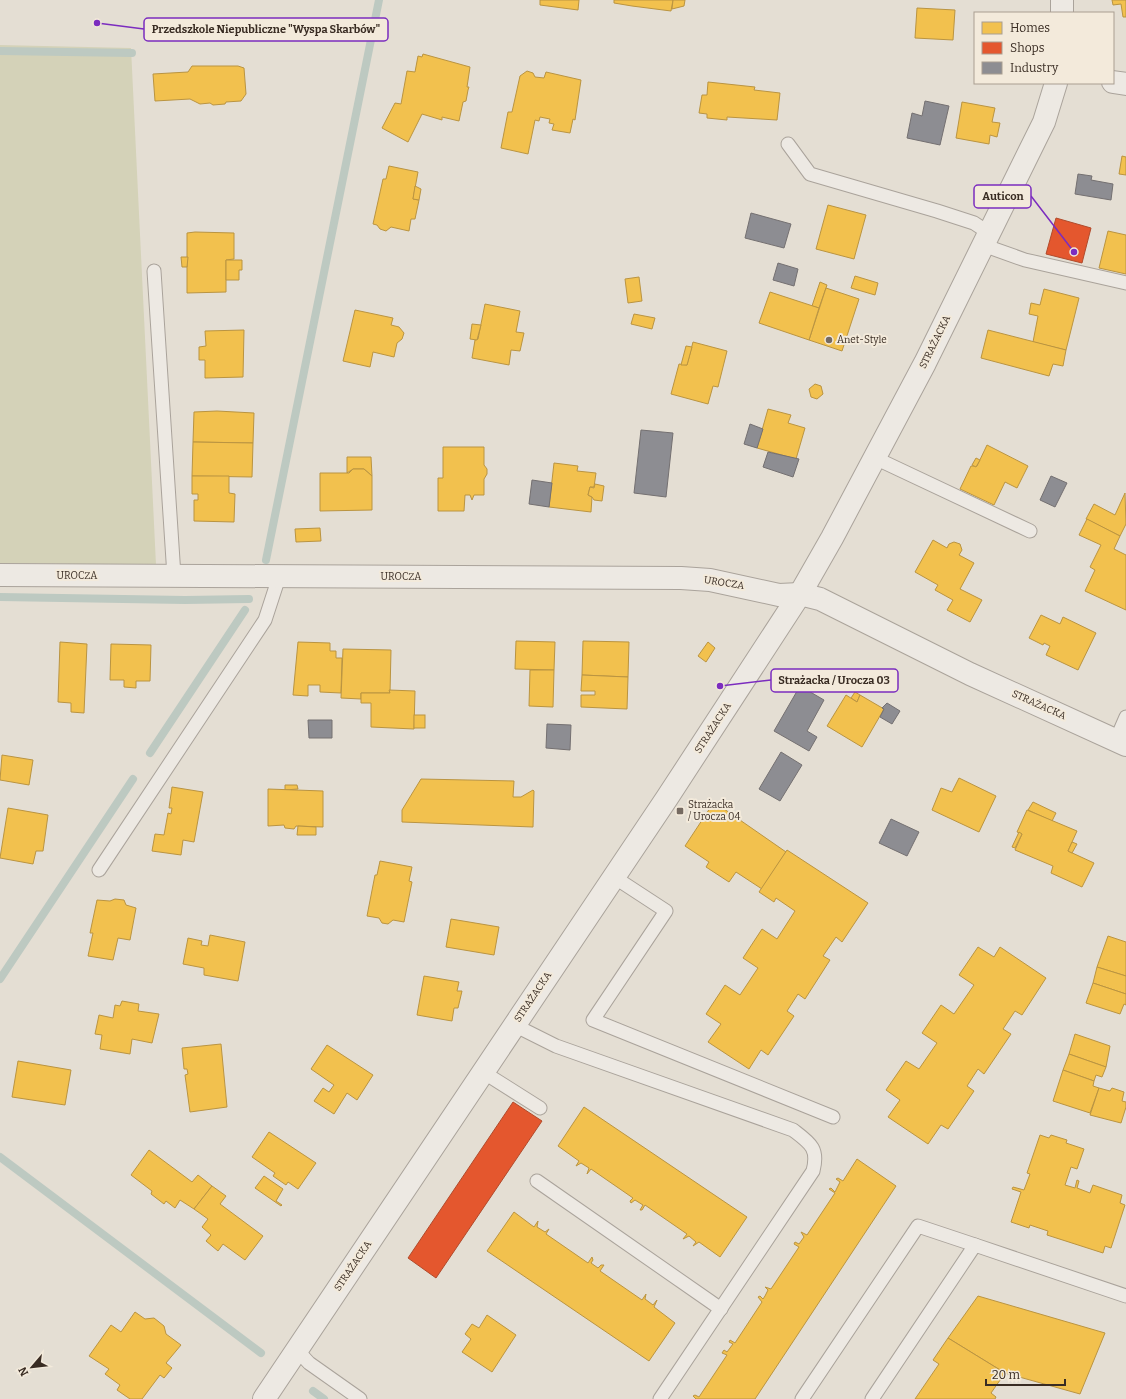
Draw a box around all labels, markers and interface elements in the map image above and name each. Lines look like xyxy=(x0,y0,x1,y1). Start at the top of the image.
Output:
legend xyxy=(974,12,1114,84)
callout: Przedszkole Niepubliczne "Wyspa Skarbów" xyxy=(144,18,388,41)
text: Homes xyxy=(1010,21,1050,35)
text: Przedszkole Niepubliczne "Wyspa Skarbów" xyxy=(152,23,381,36)
text: Shops xyxy=(1010,41,1045,55)
text: Industry xyxy=(1010,61,1059,75)
callout: Auticon xyxy=(974,185,1031,208)
text: Auticon xyxy=(982,190,1024,203)
street label: STRAŻACKA xyxy=(915,312,953,371)
place label: Anet-Style xyxy=(837,334,887,346)
marker: Anet-Style xyxy=(824,335,834,345)
street label: UROCZA xyxy=(57,570,98,582)
street label: UROCZA xyxy=(381,571,422,583)
street label: UROCZA xyxy=(703,574,746,592)
callout: Strażacka / Urocza 03 xyxy=(771,669,898,692)
text: Strażacka / Urocza 03 xyxy=(778,674,890,687)
street label: STRAŻACKA xyxy=(1010,686,1070,723)
street label: STRAŻACKA xyxy=(691,699,734,756)
place label: Strażacka / Urocza 04 xyxy=(688,799,740,823)
marker: Strażacka / Urocza 04 xyxy=(675,806,685,816)
street label: STRAŻACKA xyxy=(510,968,555,1024)
street label: STRAŻACKA xyxy=(330,1237,375,1293)
north arrow xyxy=(12,1347,52,1387)
scale bar xyxy=(986,1361,1065,1387)
text: N xyxy=(16,1364,31,1378)
text: 20 m xyxy=(992,1368,1021,1382)

